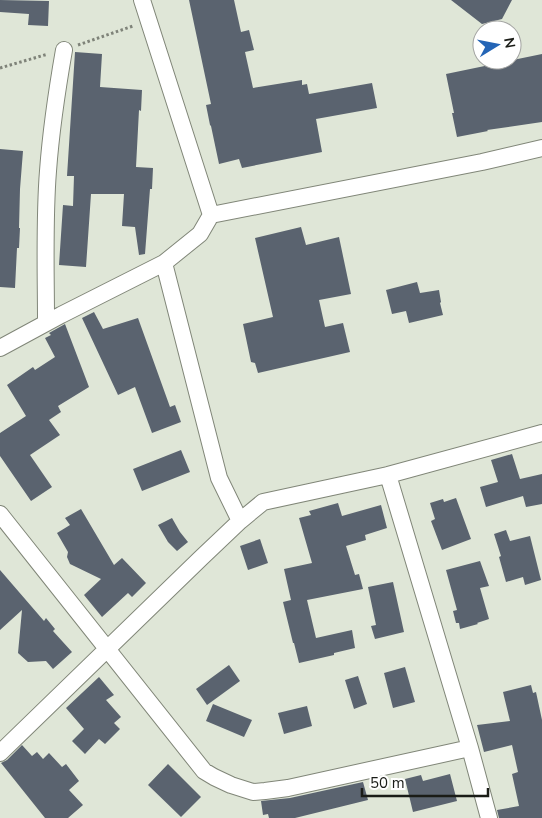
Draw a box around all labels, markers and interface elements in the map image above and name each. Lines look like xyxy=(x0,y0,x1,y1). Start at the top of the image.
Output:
north arrow xyxy=(472,20,522,70)
text: N xyxy=(499,36,520,50)
scale bar xyxy=(362,766,488,798)
text: 50 m xyxy=(370,773,405,793)

